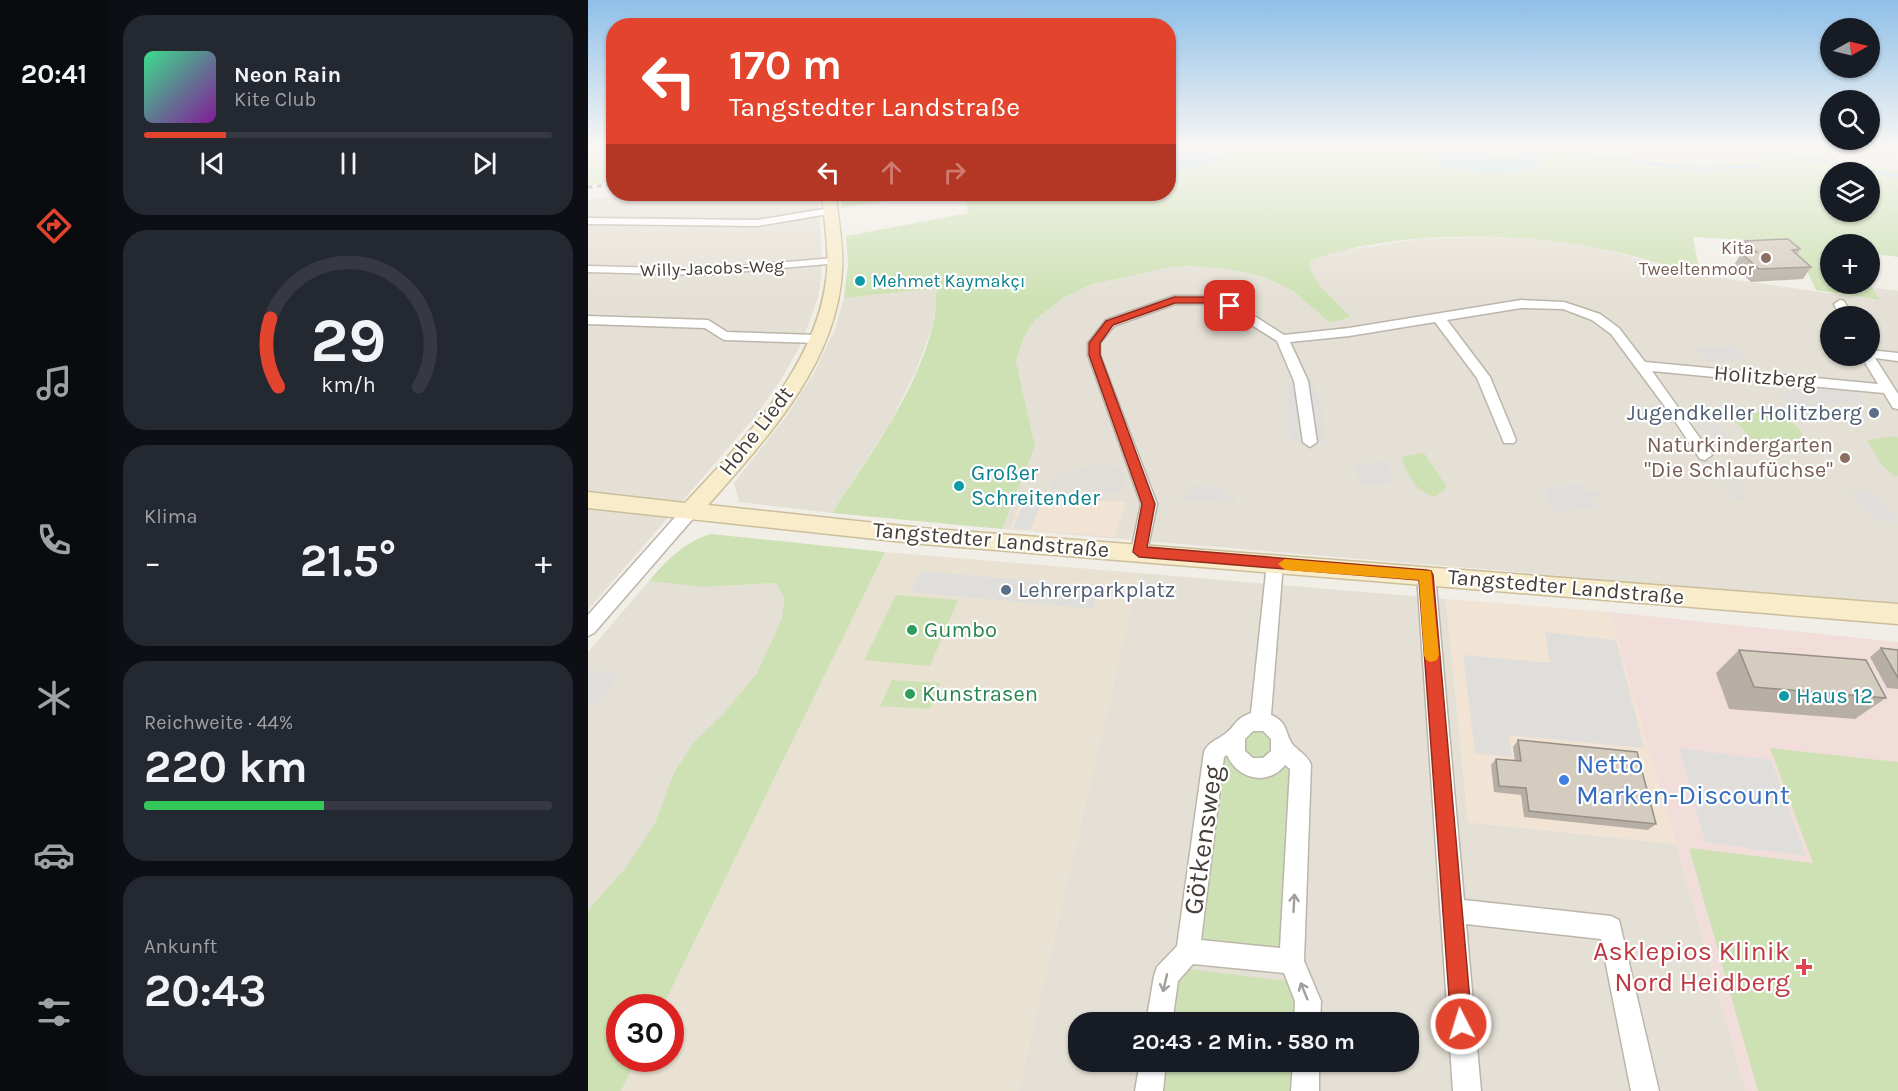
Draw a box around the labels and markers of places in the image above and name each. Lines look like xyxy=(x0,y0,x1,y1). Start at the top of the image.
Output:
place label: Kita Tweeltenmoor xyxy=(1639,237,1754,280)
marker: Kita Tweeltenmoor xyxy=(1759,251,1773,265)
place label: Mehmet Kaymakçı xyxy=(872,270,1025,292)
marker: Mehmet Kaymakçı xyxy=(853,274,867,288)
pin xyxy=(1204,280,1255,331)
place label: Jugendkeller Holitzberg xyxy=(1627,400,1863,426)
marker: Jugendkeller Holitzberg xyxy=(1867,406,1881,420)
place label: Naturkindergarten "Die Schlaufüchse" xyxy=(1644,432,1833,483)
marker: Naturkindergarten "Die Schlaufüchse" xyxy=(1838,451,1852,465)
place label: Großer Schreitender xyxy=(971,460,1100,511)
marker: Großer Schreitender xyxy=(952,479,966,493)
place label: Lehrerparkplatz xyxy=(1018,577,1175,603)
marker: Lehrerparkplatz xyxy=(999,583,1013,597)
place label: Gumbo xyxy=(924,617,997,643)
marker: Gumbo xyxy=(905,623,919,637)
place label: Kunstrasen xyxy=(922,681,1038,707)
place label: Haus 12 xyxy=(1796,683,1873,709)
marker: Kunstrasen xyxy=(903,687,917,701)
marker: Haus 12 xyxy=(1777,689,1791,703)
place label: Netto Marken-Discount xyxy=(1576,748,1790,811)
marker: Netto Marken-Discount xyxy=(1557,773,1571,787)
place label: Asklepios Klinik Nord Heidberg xyxy=(1593,935,1790,998)
marker: Asklepios Klinik Nord Heidberg xyxy=(1795,958,1813,976)

